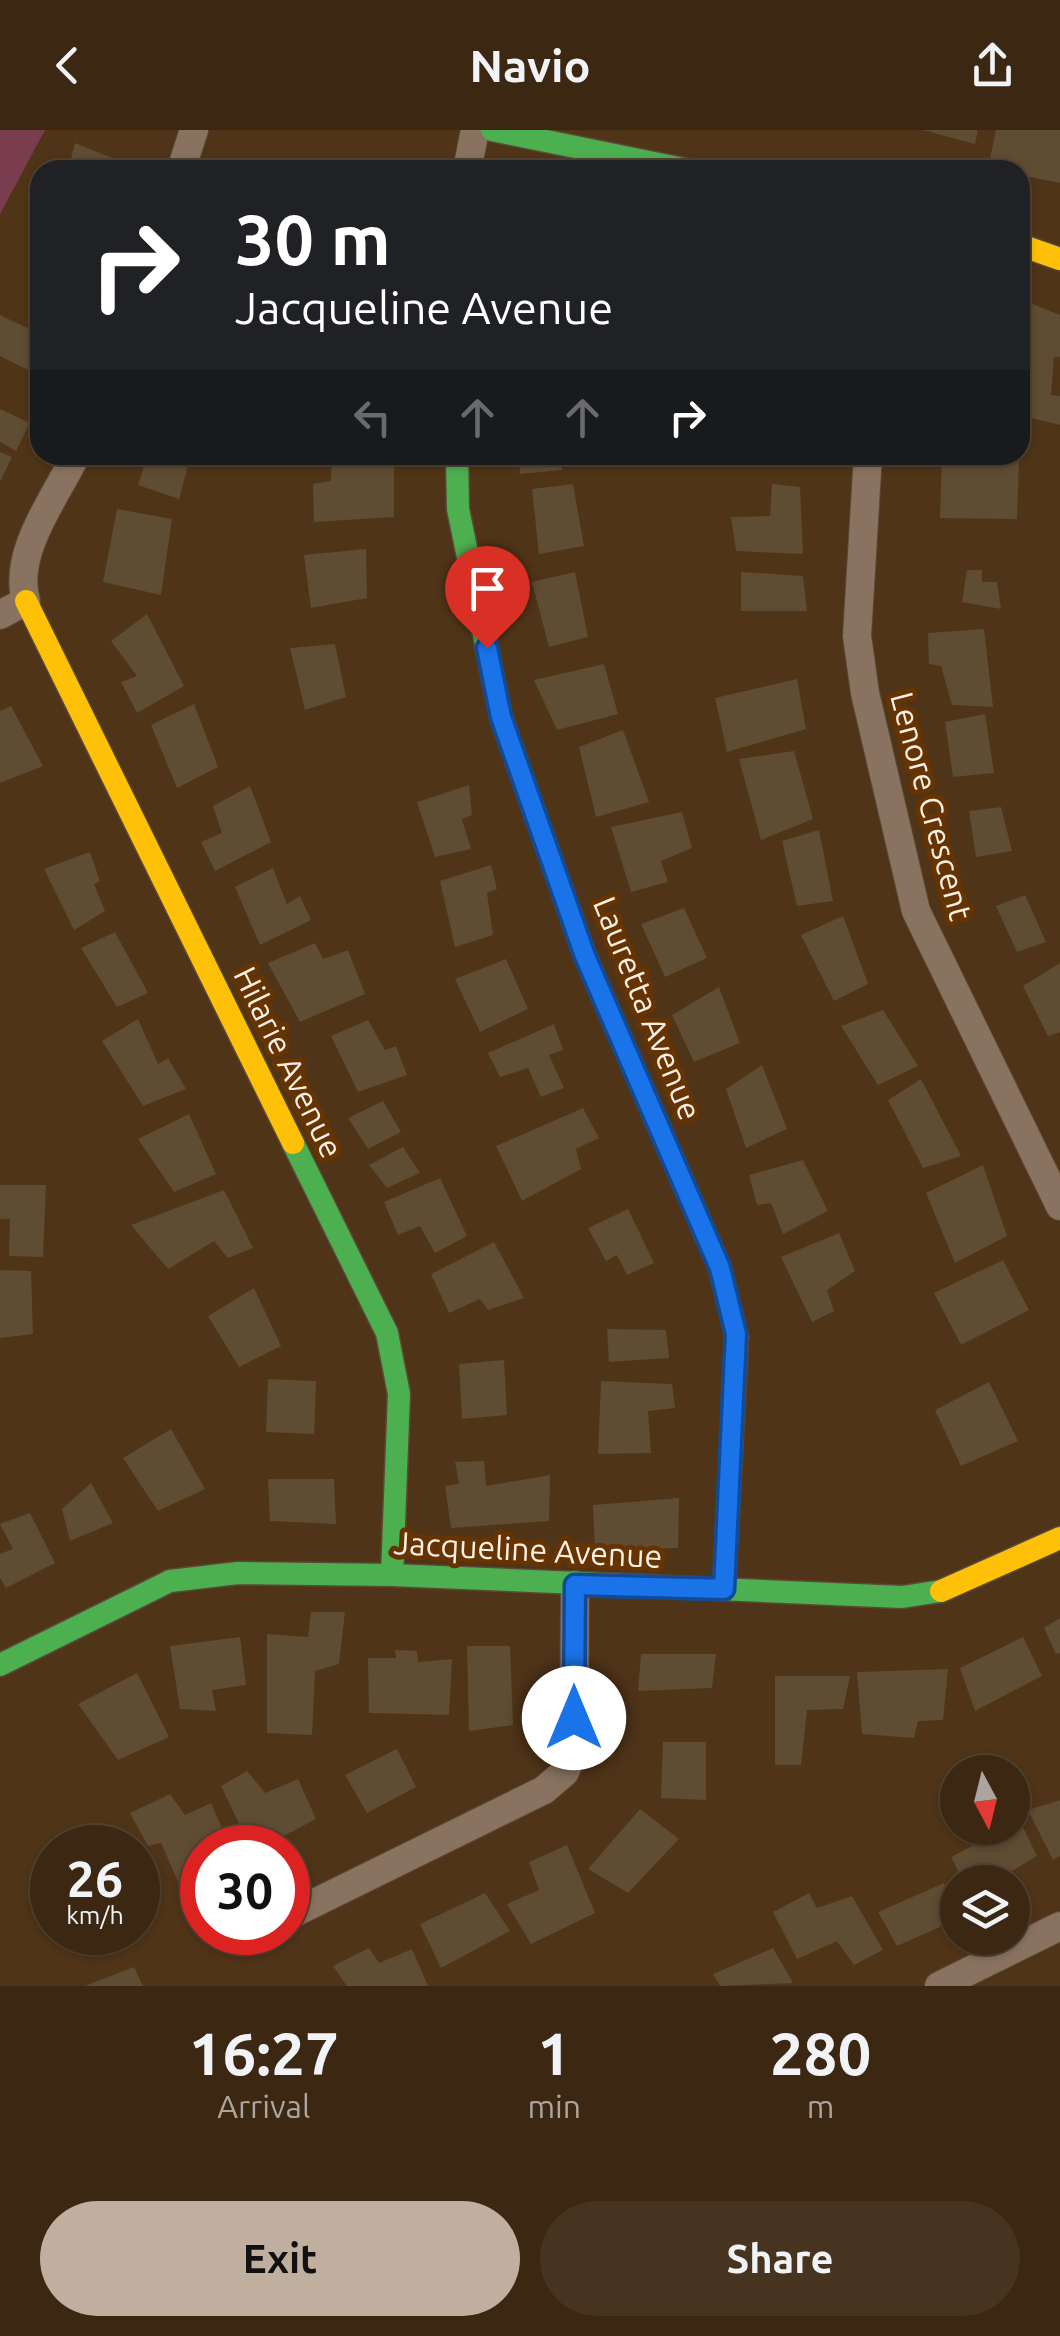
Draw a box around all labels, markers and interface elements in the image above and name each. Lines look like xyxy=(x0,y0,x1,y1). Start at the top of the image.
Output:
icon: back xyxy=(40,38,95,93)
icon: share xyxy=(965,38,1020,93)
text: Navio xyxy=(469,40,591,91)
icon: right xyxy=(70,200,200,330)
text: 30 m xyxy=(235,200,391,278)
text: Jacqueline Avenue xyxy=(235,282,613,333)
icon: left xyxy=(345,390,400,445)
icon: ahead xyxy=(450,390,505,445)
icon: ahead xyxy=(555,390,610,445)
icon: right xyxy=(660,390,715,445)
pin xyxy=(445,546,530,649)
icon: arrive xyxy=(460,561,515,616)
street label: Lenore Crescent xyxy=(884,688,980,924)
street label: Lauretta Avenue xyxy=(587,891,709,1125)
street label: Hilarie Avenue xyxy=(227,961,351,1163)
street label: Jacqueline Avenue xyxy=(393,1524,663,1574)
position arrow xyxy=(522,1666,626,1770)
north arrow xyxy=(940,1755,1030,1845)
map controls xyxy=(940,1755,1030,1955)
speed limit sign: 30 xyxy=(180,1825,310,1955)
text: 26 xyxy=(67,1850,123,1906)
button: layers xyxy=(940,1865,1030,1955)
text: km/h xyxy=(66,1901,124,1929)
text: 16:27 xyxy=(189,2019,339,2086)
text: 1 xyxy=(537,2019,571,2086)
text: 280 xyxy=(770,2019,871,2086)
text: Arrival xyxy=(217,2088,310,2124)
text: min xyxy=(527,2088,581,2124)
text: m xyxy=(807,2088,834,2124)
button: Exit xyxy=(40,2201,520,2316)
button: Share xyxy=(540,2201,1020,2316)

